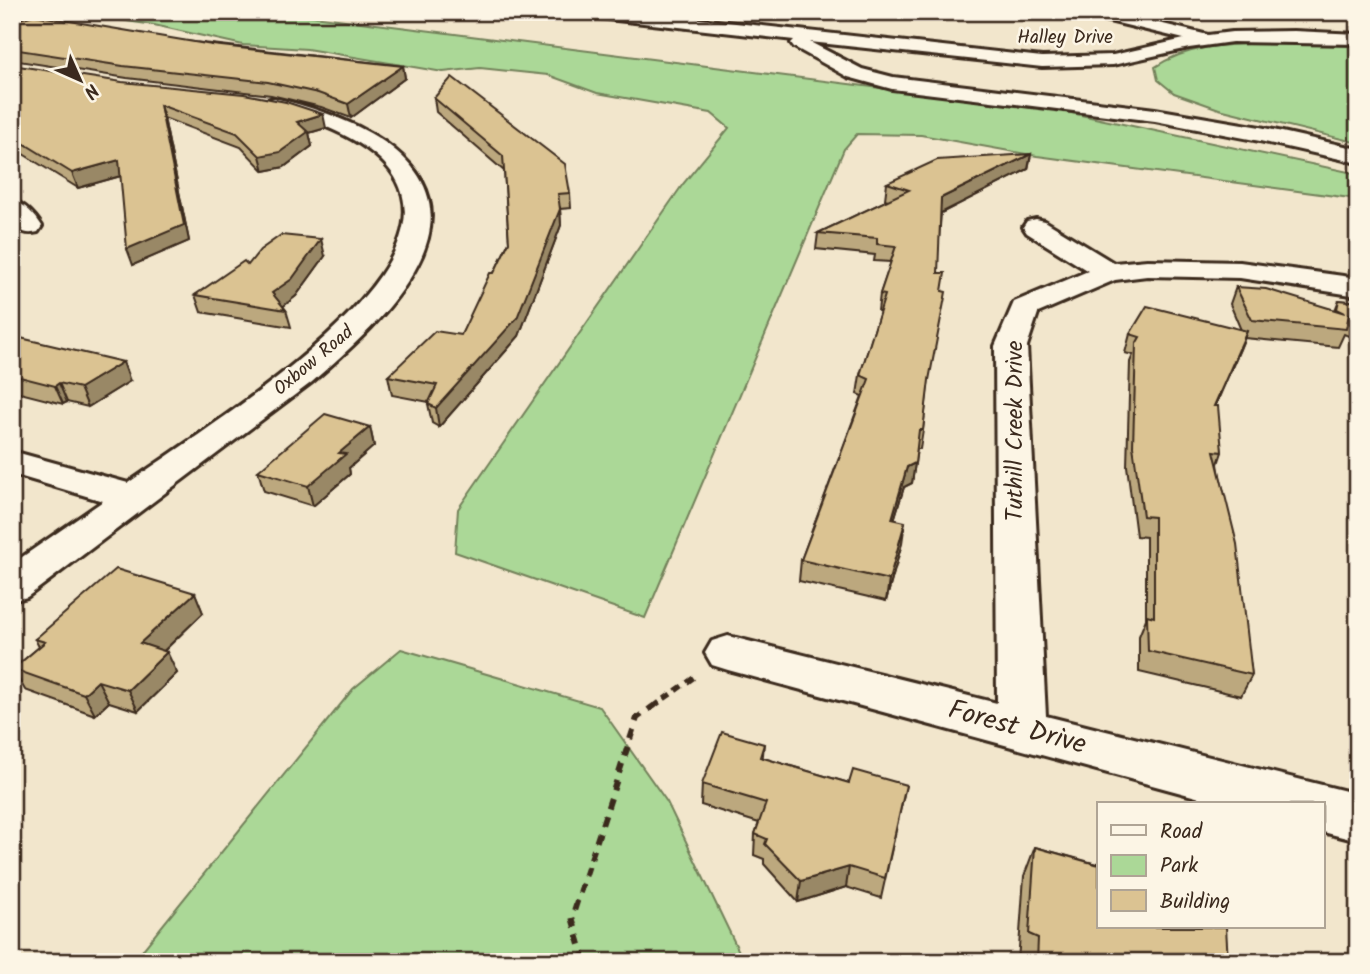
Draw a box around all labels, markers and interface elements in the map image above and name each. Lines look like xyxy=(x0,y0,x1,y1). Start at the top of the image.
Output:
street label: Halley Drive xyxy=(1017,23,1113,53)
north arrow xyxy=(46,46,116,116)
text: N xyxy=(76,76,105,105)
street label: Oxbow Road xyxy=(267,318,361,404)
street label: Tuthill Creek Drive xyxy=(998,341,1034,521)
street label: Forest Drive xyxy=(943,688,1092,768)
legend xyxy=(1097,802,1324,928)
text: Road xyxy=(1160,816,1203,849)
text: Park xyxy=(1160,850,1198,883)
text: Building xyxy=(1160,886,1230,919)

